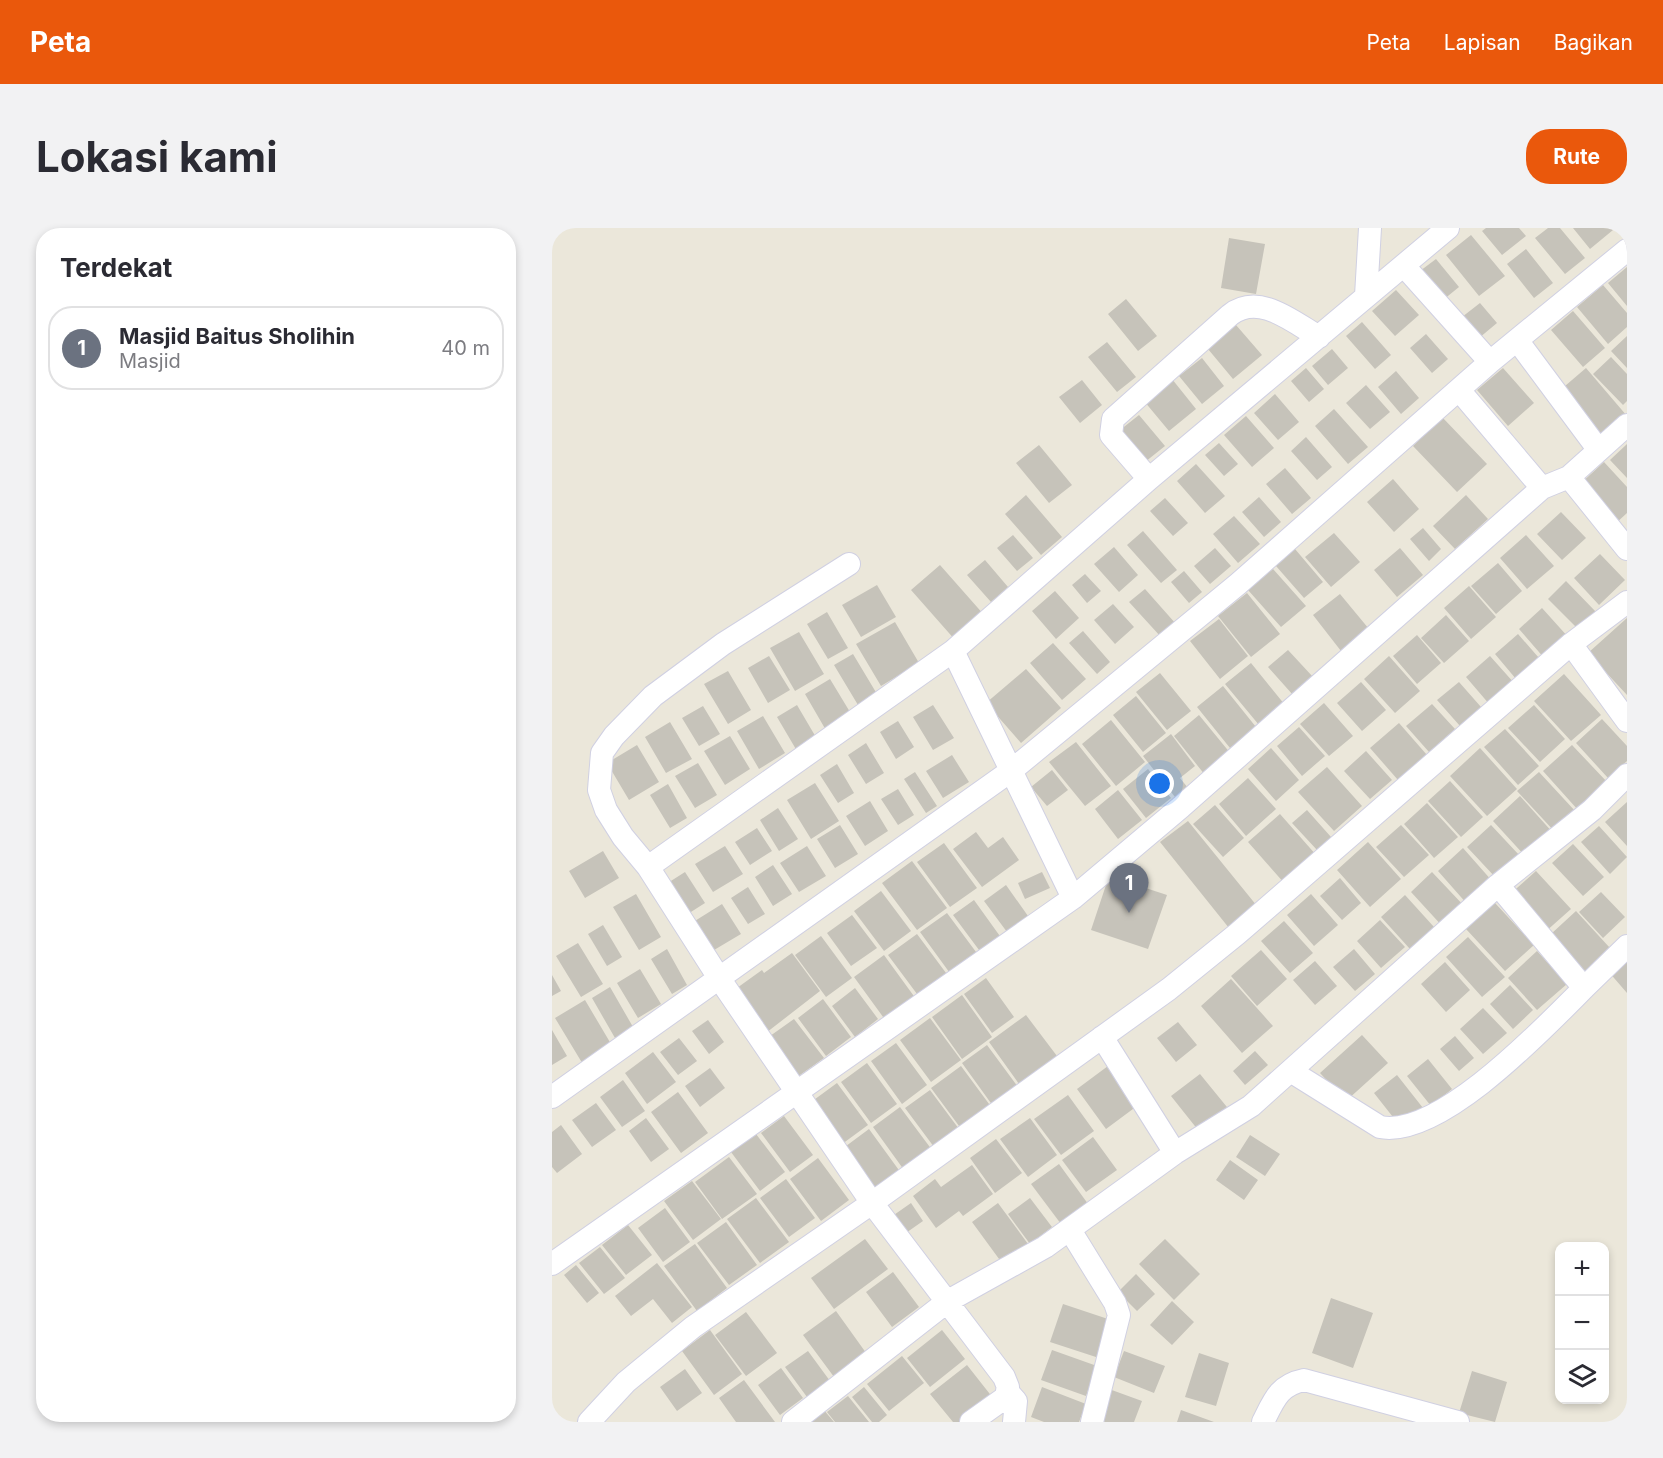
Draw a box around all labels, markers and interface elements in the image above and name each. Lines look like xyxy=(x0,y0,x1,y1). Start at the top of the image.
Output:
text: Peta xyxy=(30,25,91,59)
text: Peta xyxy=(1367,30,1411,55)
text: Lapisan xyxy=(1444,30,1521,55)
text: Bagikan xyxy=(1554,30,1633,55)
button: Rute xyxy=(1526,129,1627,184)
text: Lokasi kami xyxy=(36,131,278,182)
text: Terdekat xyxy=(60,252,172,283)
text: Masjid Baitus Sholihin xyxy=(119,323,355,349)
text: 1 xyxy=(77,336,86,360)
text: 40 m xyxy=(441,336,490,360)
text: Masjid xyxy=(119,349,181,373)
your location xyxy=(1145,769,1174,798)
pin: 1 xyxy=(1110,864,1148,913)
map controls xyxy=(1555,1242,1609,1404)
button: + xyxy=(1555,1242,1609,1296)
button: − xyxy=(1555,1296,1609,1350)
button: layers xyxy=(1555,1350,1609,1404)

